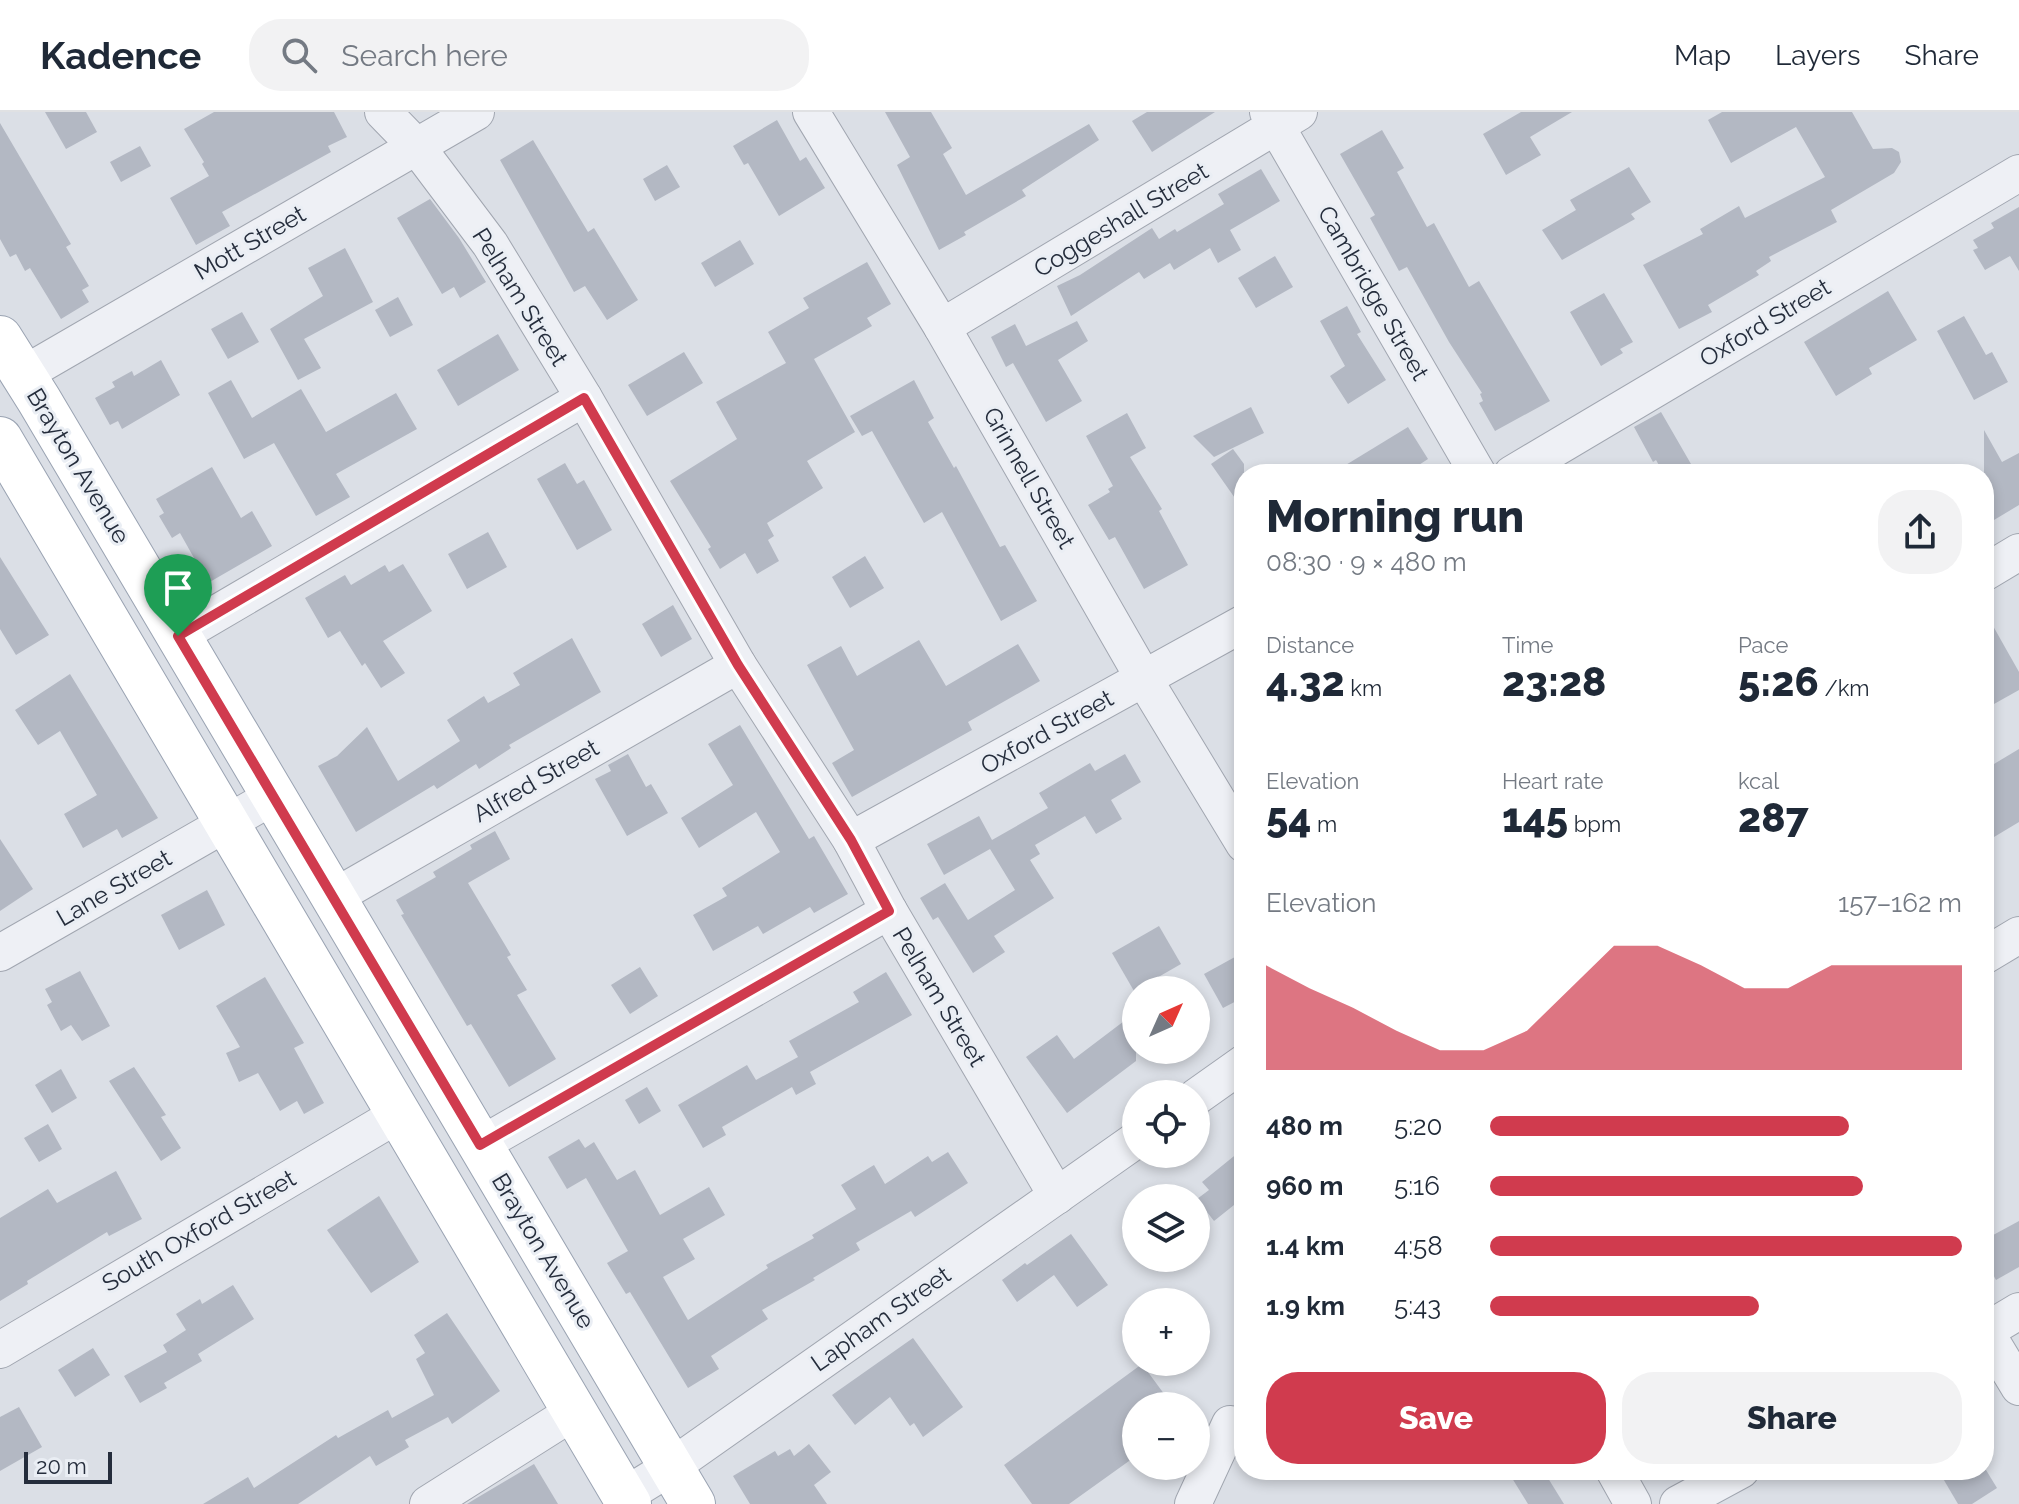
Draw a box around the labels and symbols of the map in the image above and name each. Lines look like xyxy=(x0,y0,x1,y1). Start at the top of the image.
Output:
street label: Coggeshall Street xyxy=(1028,156,1213,283)
street label: Mott Street xyxy=(189,199,311,286)
street label: Cambridge Street xyxy=(1312,200,1435,385)
street label: Pelham Street xyxy=(466,222,574,371)
street label: Oxford Street xyxy=(1694,272,1835,373)
street label: Brayton Avenue xyxy=(21,383,136,549)
street label: Grinnell Street xyxy=(977,402,1081,553)
pin xyxy=(144,554,212,636)
street label: Oxford Street xyxy=(975,683,1118,780)
street label: Alfred Street xyxy=(468,733,604,828)
street label: Lane Street xyxy=(51,843,176,932)
street label: Pelham Street xyxy=(887,922,992,1072)
north arrow xyxy=(1122,976,1210,1064)
street label: South Oxford Street xyxy=(97,1163,301,1298)
street label: Brayton Avenue xyxy=(486,1168,601,1334)
street label: Lapham Street xyxy=(805,1260,956,1377)
scale bar xyxy=(24,1448,112,1484)

